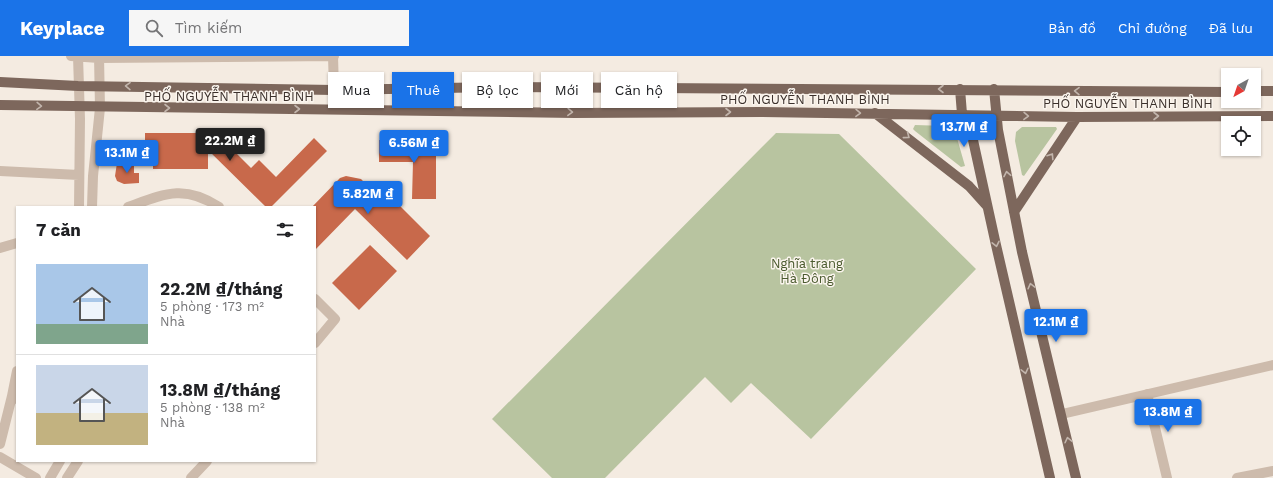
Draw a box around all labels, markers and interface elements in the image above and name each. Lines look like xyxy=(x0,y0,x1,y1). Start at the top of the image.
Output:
search box xyxy=(129,10,409,46)
text: Keyplace xyxy=(20,17,105,40)
icon: search xyxy=(143,17,165,39)
text: Tìm kiếm xyxy=(175,19,242,37)
text: Bản đồ xyxy=(1048,20,1096,36)
text: Chỉ đường xyxy=(1118,20,1187,36)
text: Đã lưu xyxy=(1209,20,1253,36)
north arrow xyxy=(1221,68,1261,108)
map controls xyxy=(1221,68,1261,156)
chip: Mua xyxy=(328,72,384,108)
chip: Thuê xyxy=(392,72,454,108)
chip: Bộ lọc xyxy=(462,72,533,108)
chip: Mới xyxy=(541,72,593,108)
chip: Căn hộ xyxy=(601,72,677,108)
one-way arrow xyxy=(125,82,131,90)
one-way arrow xyxy=(938,85,944,93)
street label: PHỐ NGUYỄN THANH BÌNH xyxy=(144,86,314,104)
one-way arrow xyxy=(1074,87,1080,95)
street label: PHỐ NGUYỄN THANH BÌNH xyxy=(720,89,890,107)
street label: PHỐ NGUYỄN THANH BÌNH xyxy=(1043,93,1213,111)
one-way arrow xyxy=(36,102,42,110)
one-way arrow xyxy=(164,104,170,112)
one-way arrow xyxy=(294,105,300,113)
one-way arrow xyxy=(567,108,573,117)
one-way arrow xyxy=(725,108,731,116)
one-way arrow xyxy=(855,109,861,117)
one-way arrow xyxy=(1023,112,1029,120)
one-way arrow xyxy=(1153,112,1159,120)
pin: 13.7M ₫ xyxy=(927,114,1001,148)
button: locate xyxy=(1221,116,1261,156)
text: 13.7M ₫ xyxy=(940,119,988,134)
pin: 22.2M ₫ xyxy=(193,128,267,162)
pin: 6.56M ₫ xyxy=(377,130,451,164)
one-way arrow xyxy=(902,131,909,138)
text: 22.2M ₫ xyxy=(205,133,255,148)
text: 6.56M ₫ xyxy=(388,135,440,150)
pin: 13.1M ₫ xyxy=(90,140,164,174)
text: 13.1M ₫ xyxy=(104,145,150,160)
one-way arrow xyxy=(1046,153,1054,160)
one-way arrow xyxy=(1003,171,1012,177)
pin: 5.82M ₫ xyxy=(331,181,405,215)
text: 5.82M ₫ xyxy=(342,186,394,201)
icon: filters xyxy=(274,219,296,241)
text: 7 căn xyxy=(36,220,81,240)
one-way arrow xyxy=(991,241,999,247)
park label: Nghĩa trang Hà Đông xyxy=(771,256,843,286)
text: 22.2M ₫/tháng xyxy=(160,279,282,299)
icon: home xyxy=(68,280,116,328)
one-way arrow xyxy=(1027,283,1035,290)
text: 5 phòng · 173 m² xyxy=(160,299,264,314)
pin: 12.1M ₫ xyxy=(1019,309,1093,343)
text: Nhà xyxy=(160,314,185,329)
text: 12.1M ₫ xyxy=(1033,314,1079,329)
one-way arrow xyxy=(1020,368,1028,374)
text: 13.8M ₫/tháng xyxy=(160,380,280,400)
icon: home xyxy=(68,381,116,429)
pin: 13.8M ₫ xyxy=(1131,399,1205,433)
text: 5 phòng · 138 m² xyxy=(160,400,265,415)
text: 13.8M ₫ xyxy=(1144,404,1193,419)
text: Nhà xyxy=(160,415,185,430)
one-way arrow xyxy=(1064,437,1072,443)

